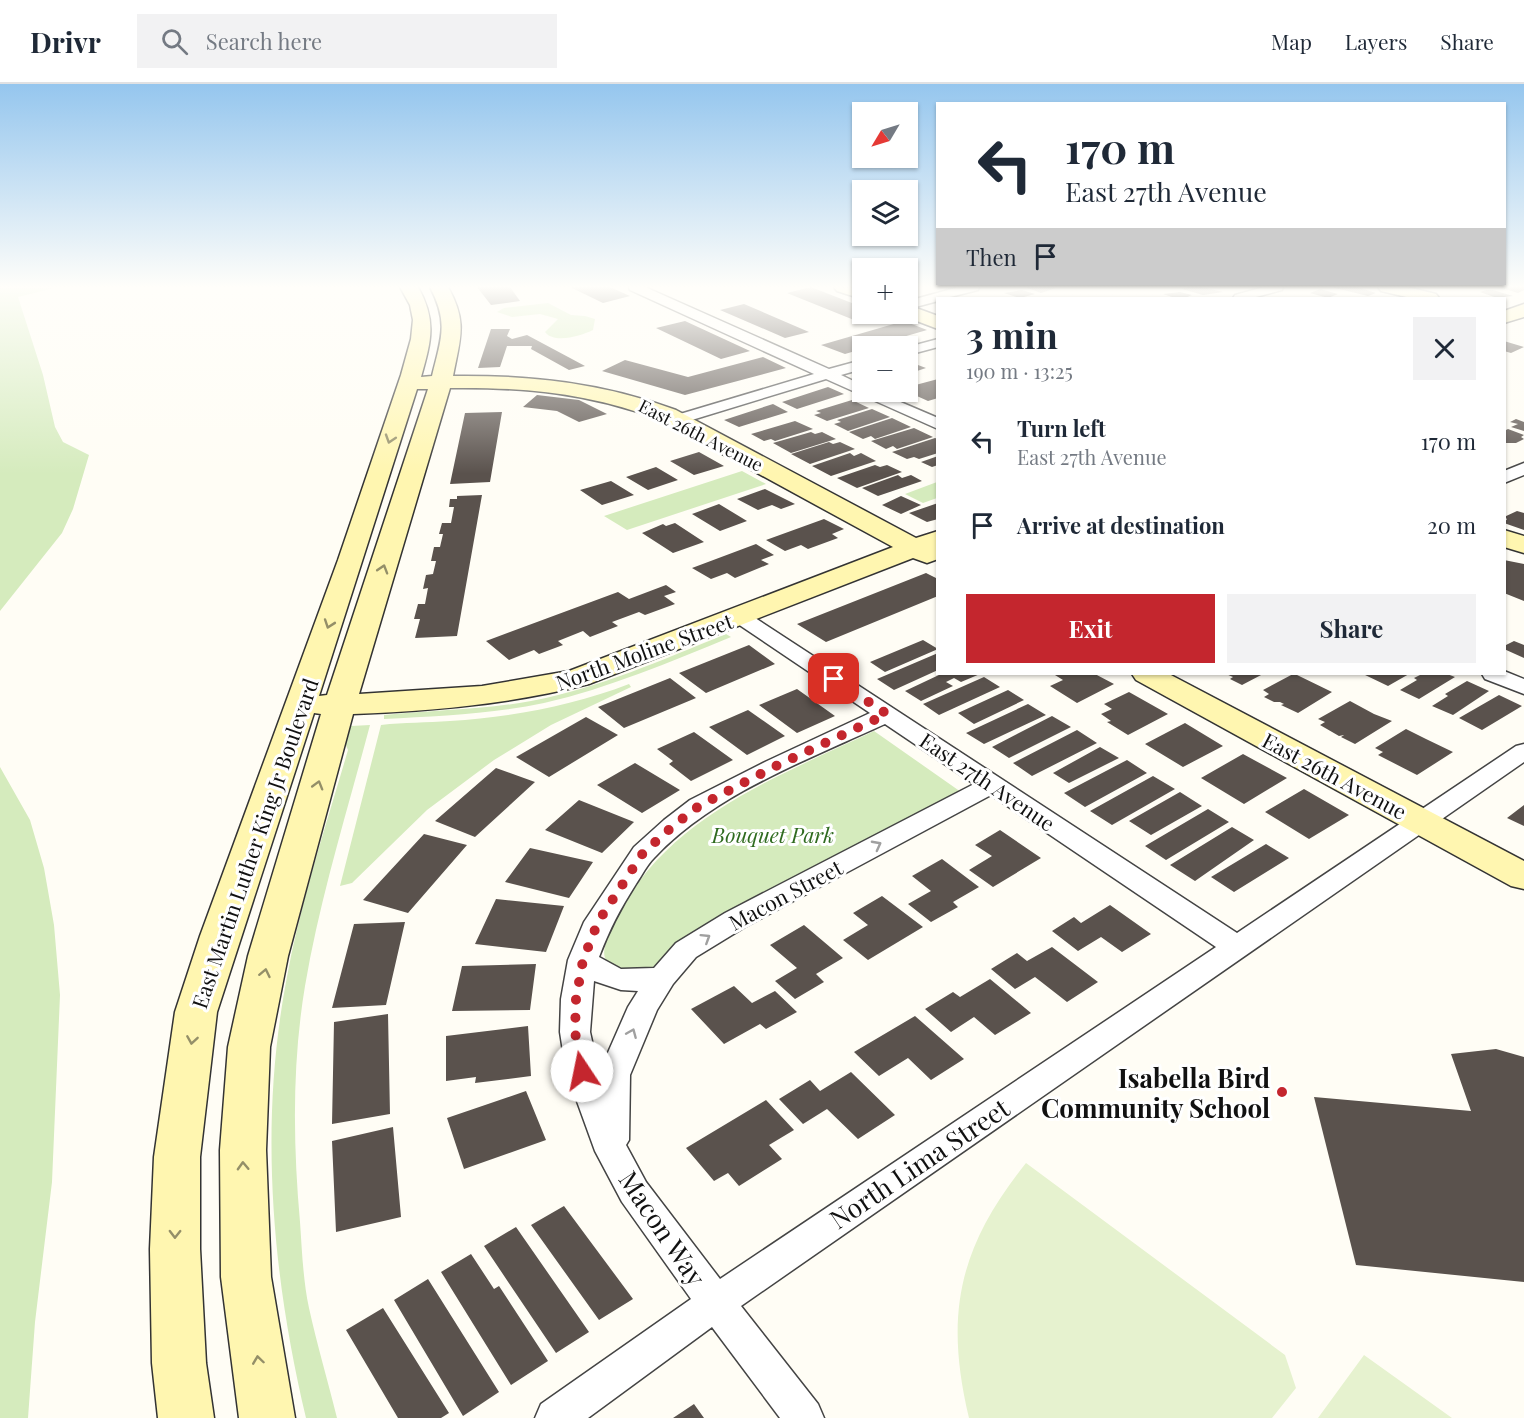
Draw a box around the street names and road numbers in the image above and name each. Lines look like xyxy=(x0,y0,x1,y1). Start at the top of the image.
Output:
street label: East 26th Avenue xyxy=(635,393,767,477)
street label: North Moline Street xyxy=(552,606,737,696)
street label: East Martin Luther King Jr Boulevard xyxy=(184,674,324,1012)
street label: East 27th Avenue xyxy=(915,725,1061,837)
street label: East 26th Avenue xyxy=(1258,725,1412,825)
street label: Macon Street xyxy=(723,852,847,936)
street label: North Lima Street xyxy=(822,1089,1016,1236)
street label: Macon Way xyxy=(612,1164,714,1292)

